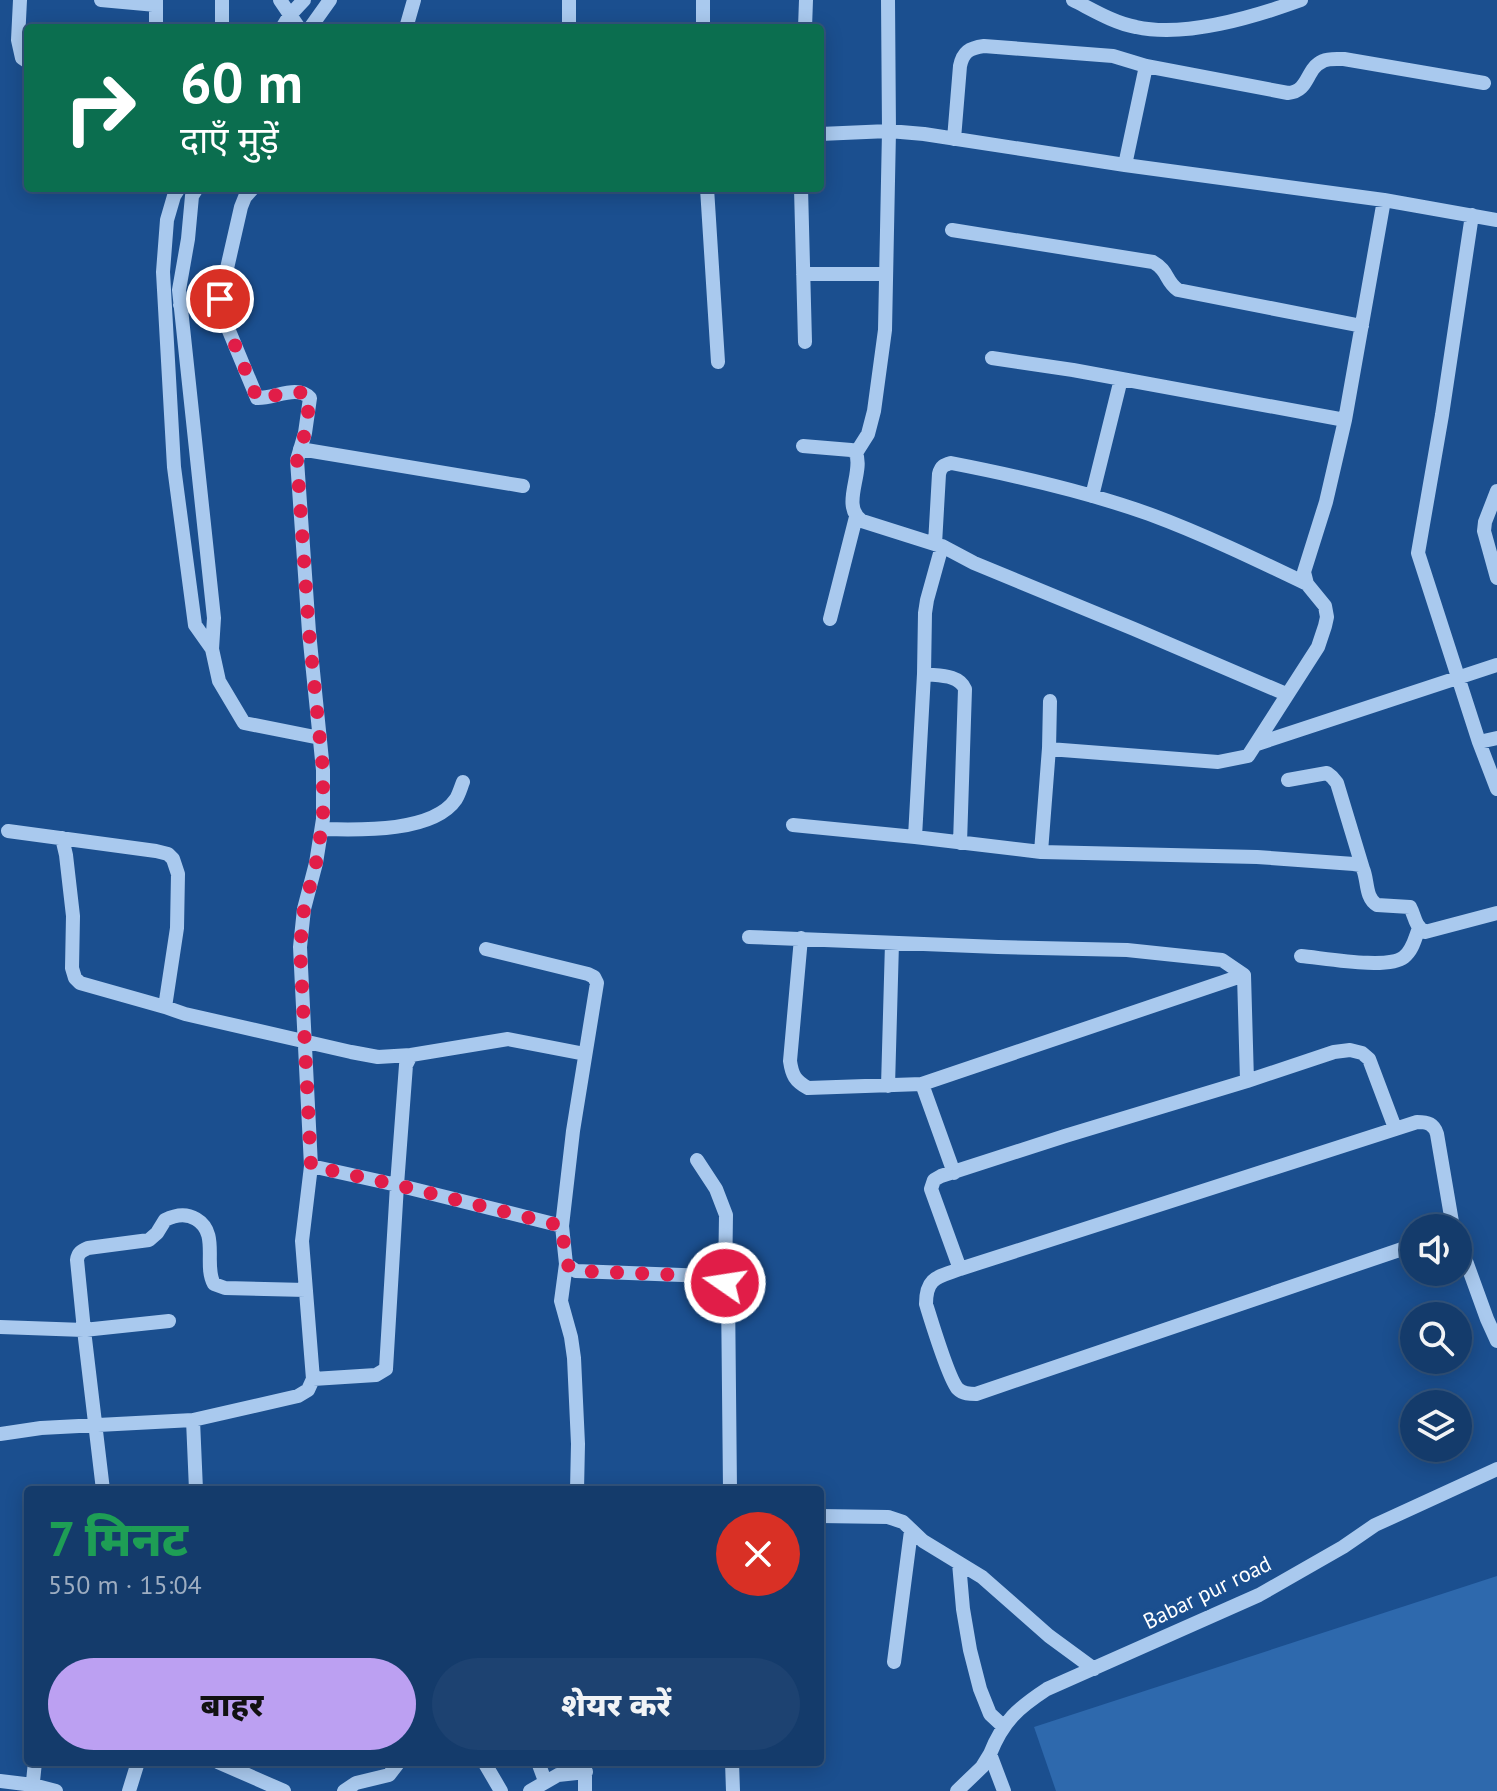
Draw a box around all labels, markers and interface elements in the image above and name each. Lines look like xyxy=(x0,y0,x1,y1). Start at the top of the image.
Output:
text: 60 m xyxy=(180,46,303,118)
icon: right xyxy=(48,56,152,160)
text: दाएँ मुड़ें xyxy=(180,116,279,163)
pin xyxy=(186,265,254,333)
icon: arrive xyxy=(198,277,242,321)
map controls xyxy=(1400,1214,1472,1462)
button: sound xyxy=(1400,1214,1472,1286)
position arrow xyxy=(683,1241,767,1325)
button: search xyxy=(1400,1302,1472,1374)
button: layers xyxy=(1400,1390,1472,1462)
text: 7 मिनट xyxy=(48,1507,188,1569)
button: close xyxy=(716,1512,800,1596)
street label: Babar pur road xyxy=(1138,1549,1276,1635)
text: 550 m · 15:04 xyxy=(48,1568,202,1601)
button: बाहर xyxy=(48,1658,416,1750)
button: शेयर करें xyxy=(432,1658,800,1750)

